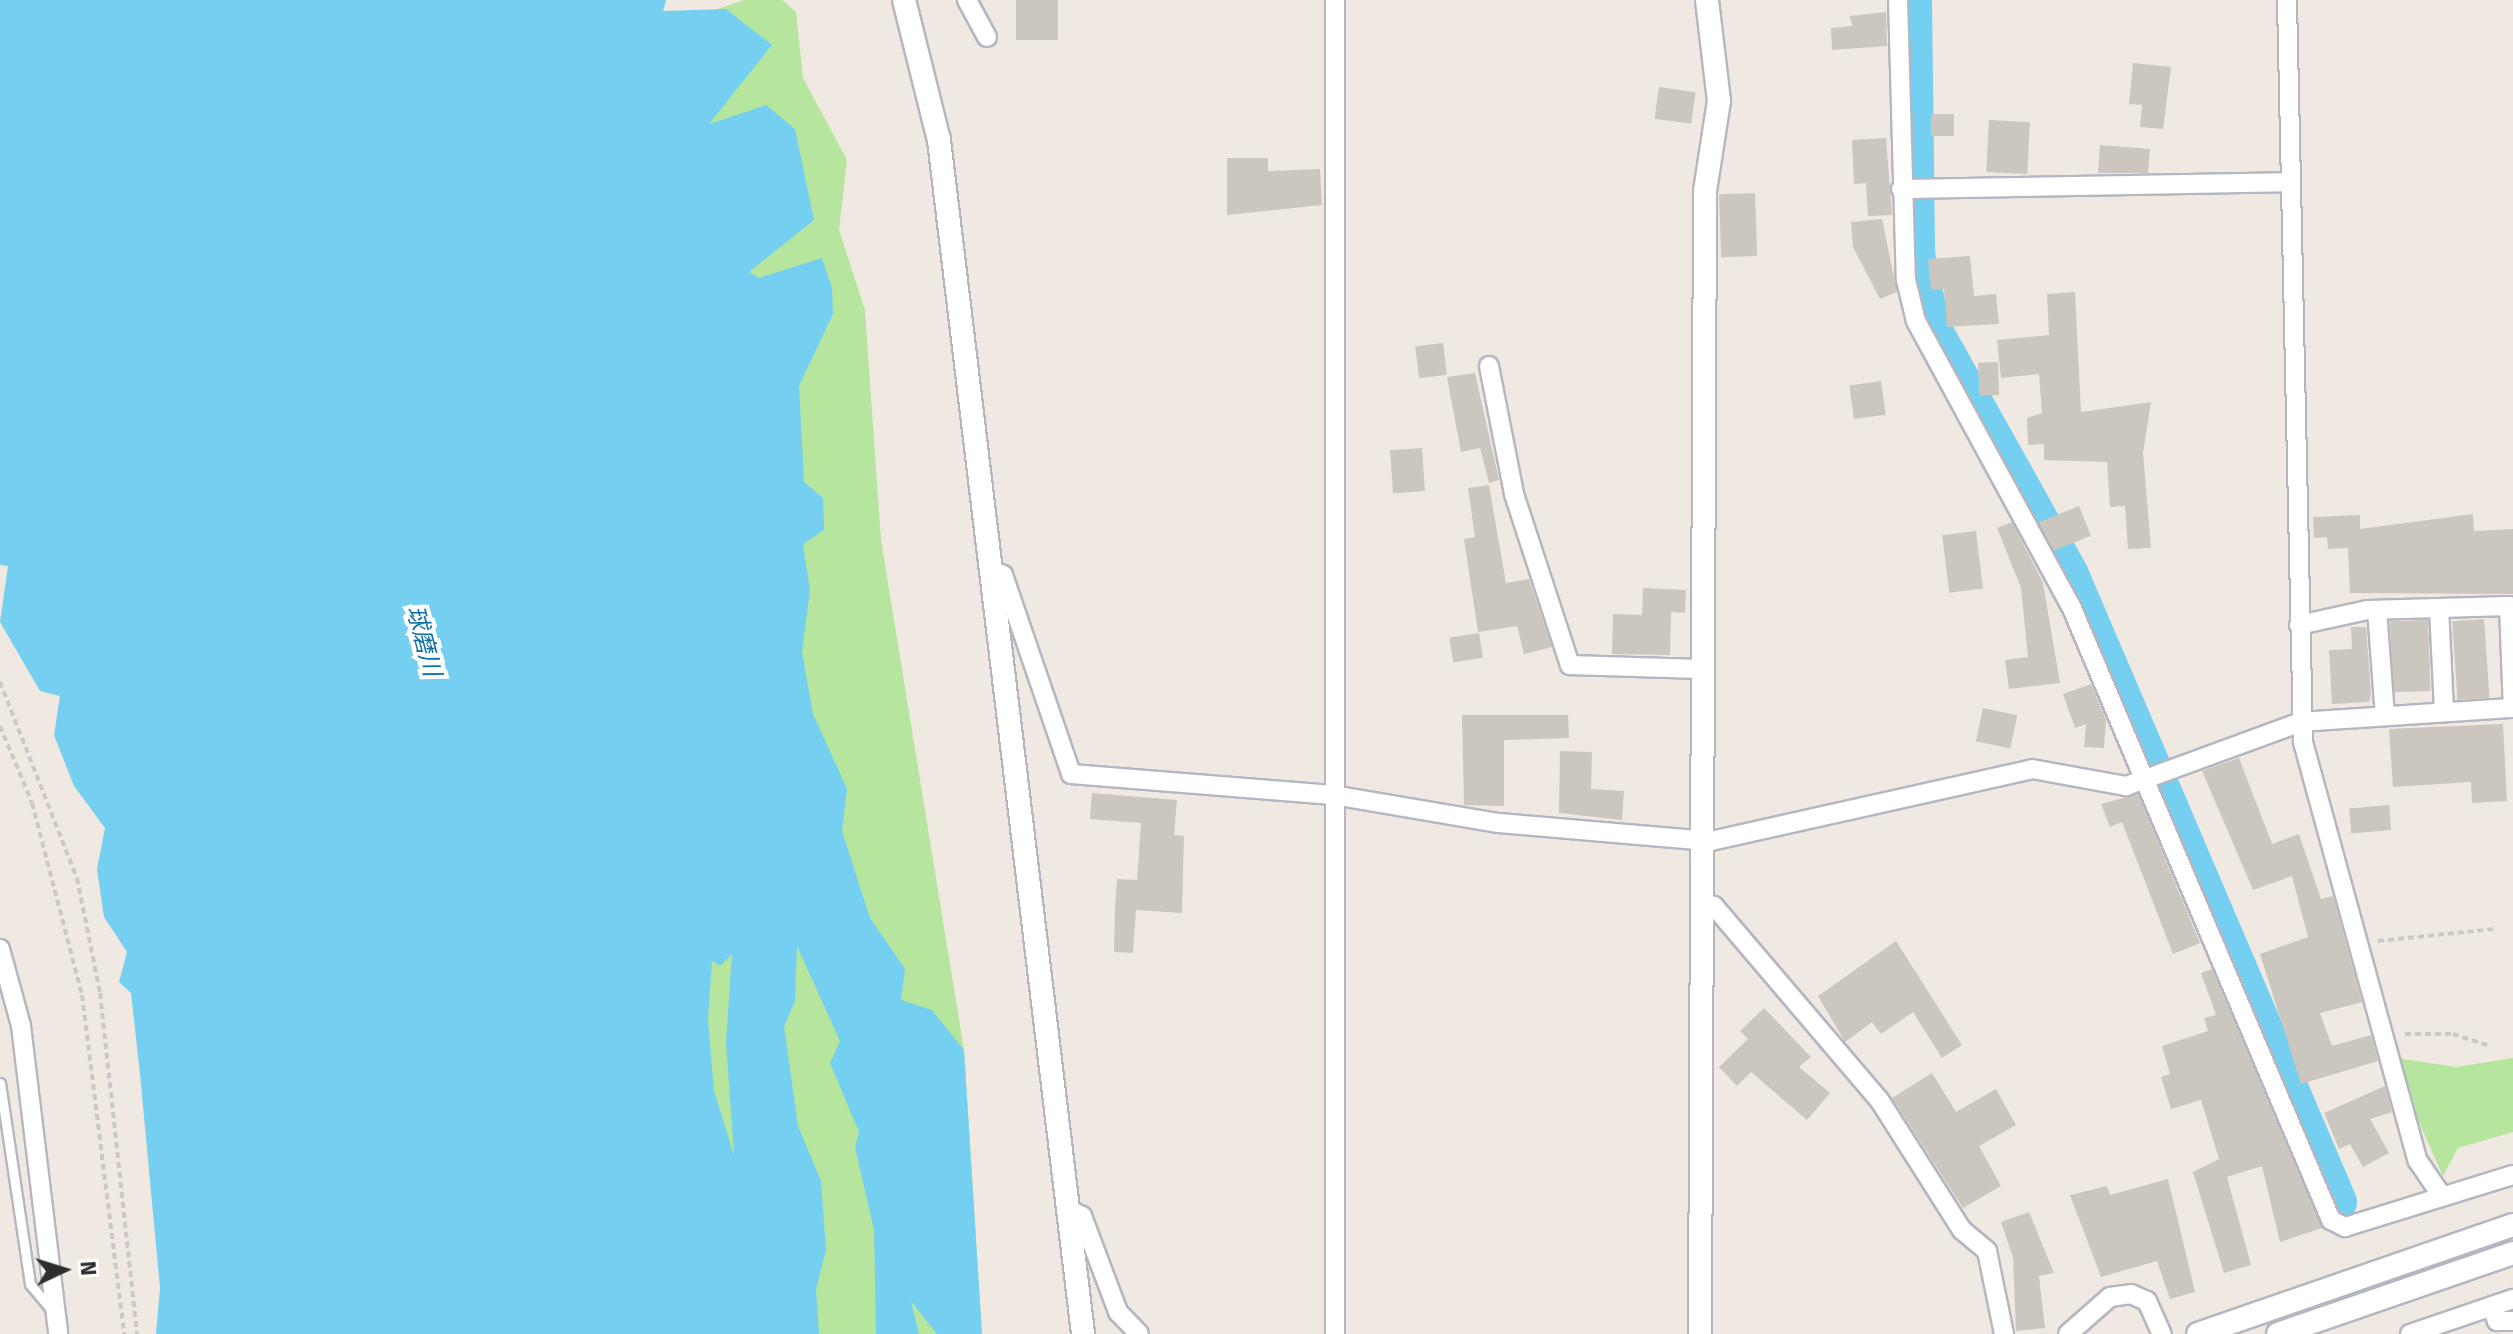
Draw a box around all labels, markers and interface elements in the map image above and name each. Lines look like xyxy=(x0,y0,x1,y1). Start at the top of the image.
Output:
water label: 球磨川 xyxy=(400,602,446,680)
north arrow xyxy=(24,1230,104,1310)
text: N xyxy=(74,1260,102,1277)

